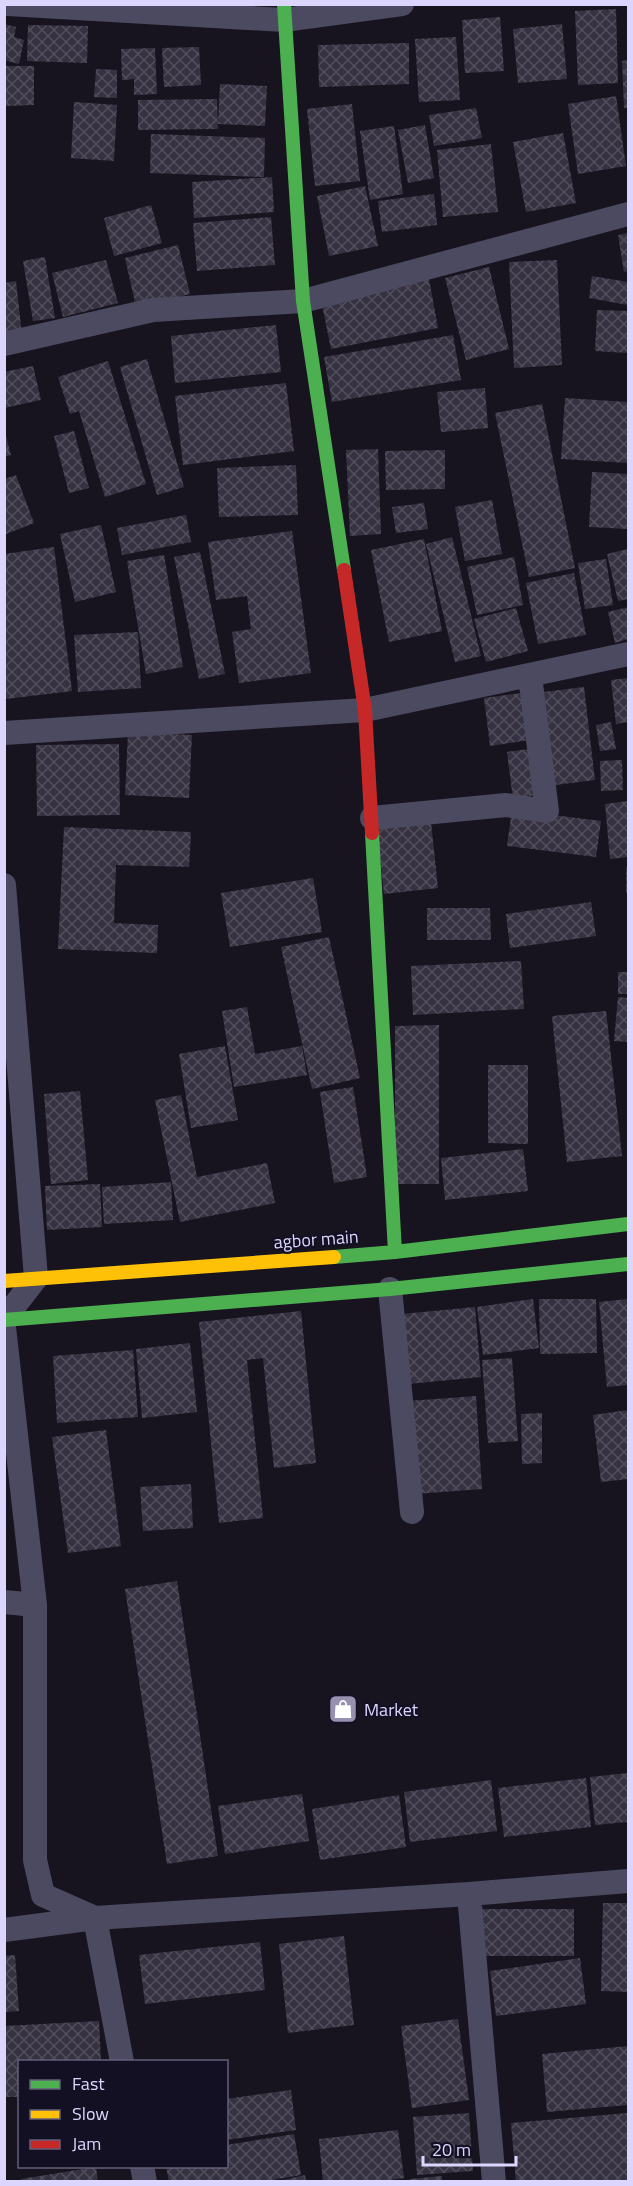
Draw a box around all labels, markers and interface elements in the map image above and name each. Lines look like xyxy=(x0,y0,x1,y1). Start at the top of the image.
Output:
street label: agbor main xyxy=(273,1223,359,1255)
shop icon: Market xyxy=(327,1693,359,1725)
place label: Market xyxy=(364,1696,419,1723)
legend xyxy=(18,2060,228,2168)
text: Fast xyxy=(72,2070,105,2097)
text: Slow xyxy=(72,2100,109,2127)
scale bar xyxy=(423,2129,516,2167)
text: Jam xyxy=(72,2130,101,2157)
text: 20 m xyxy=(432,2136,471,2163)

